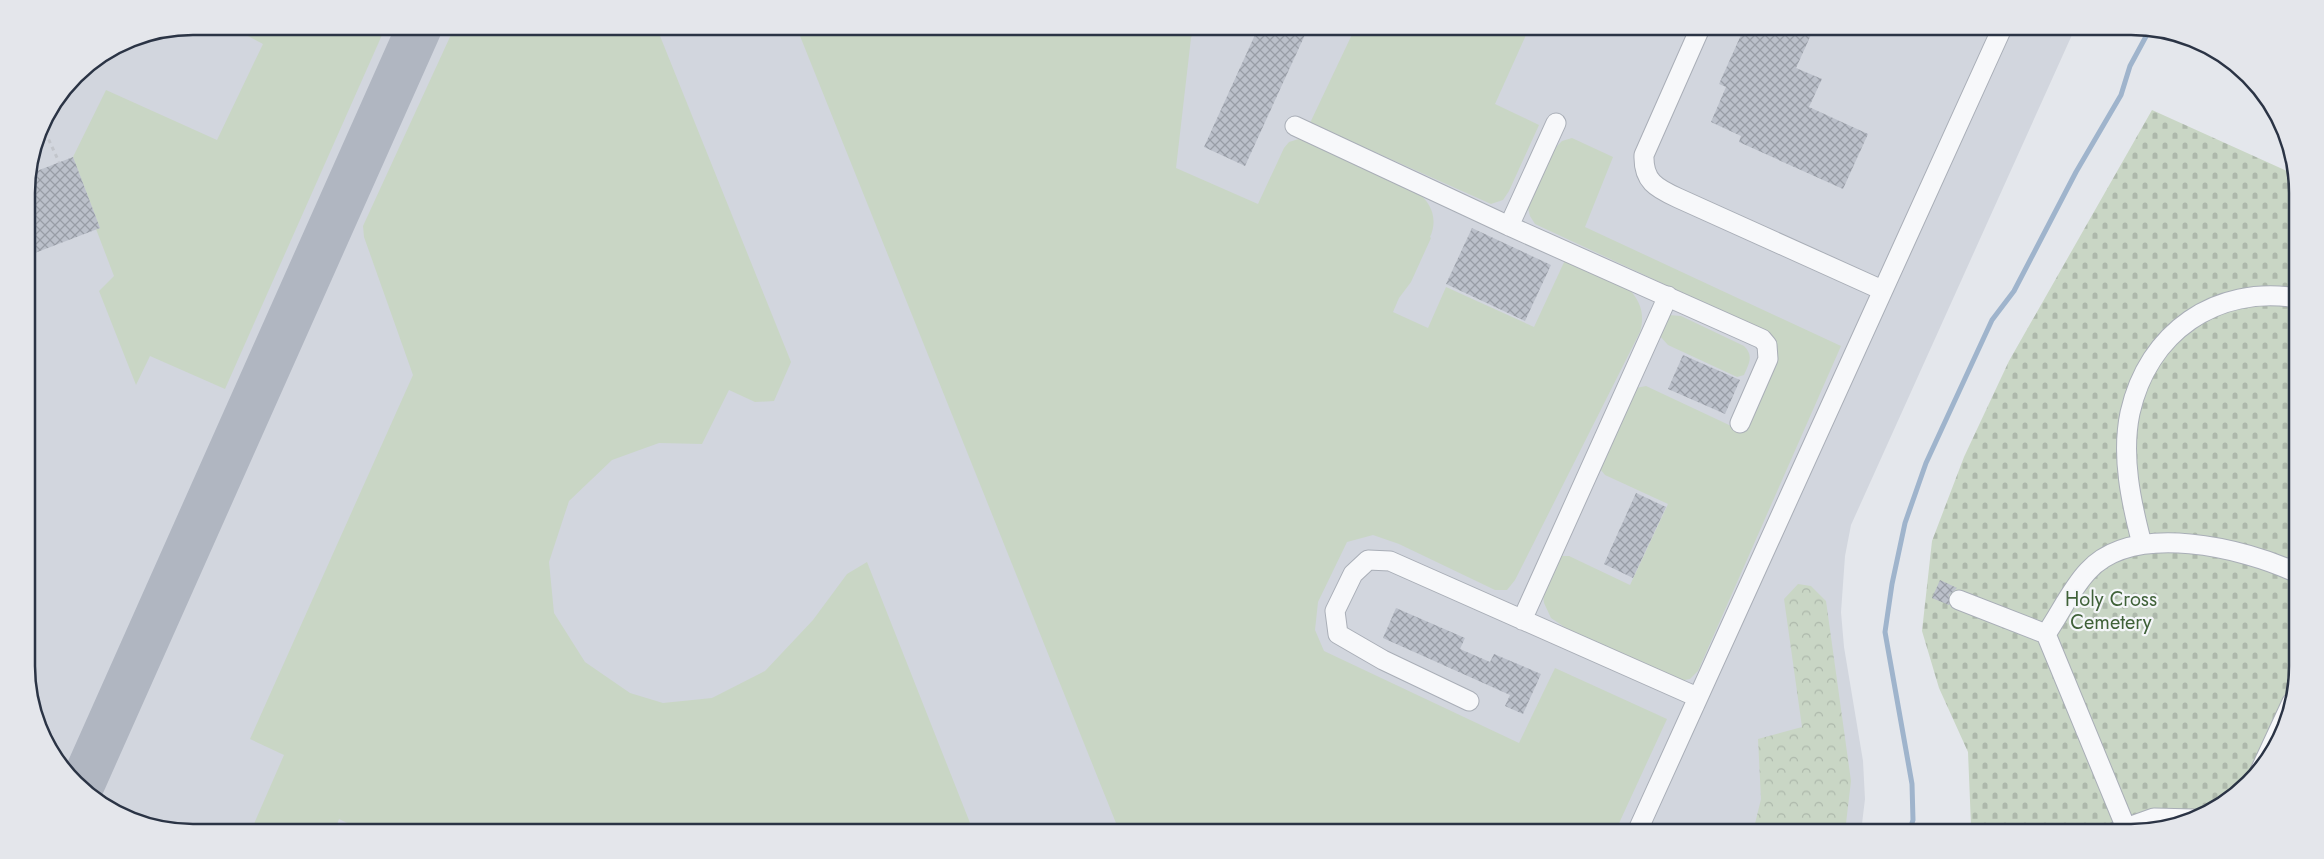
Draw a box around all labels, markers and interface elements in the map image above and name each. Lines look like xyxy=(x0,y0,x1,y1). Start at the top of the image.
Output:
park label: Holy Cross Cemetery xyxy=(2065,585,2157,637)

